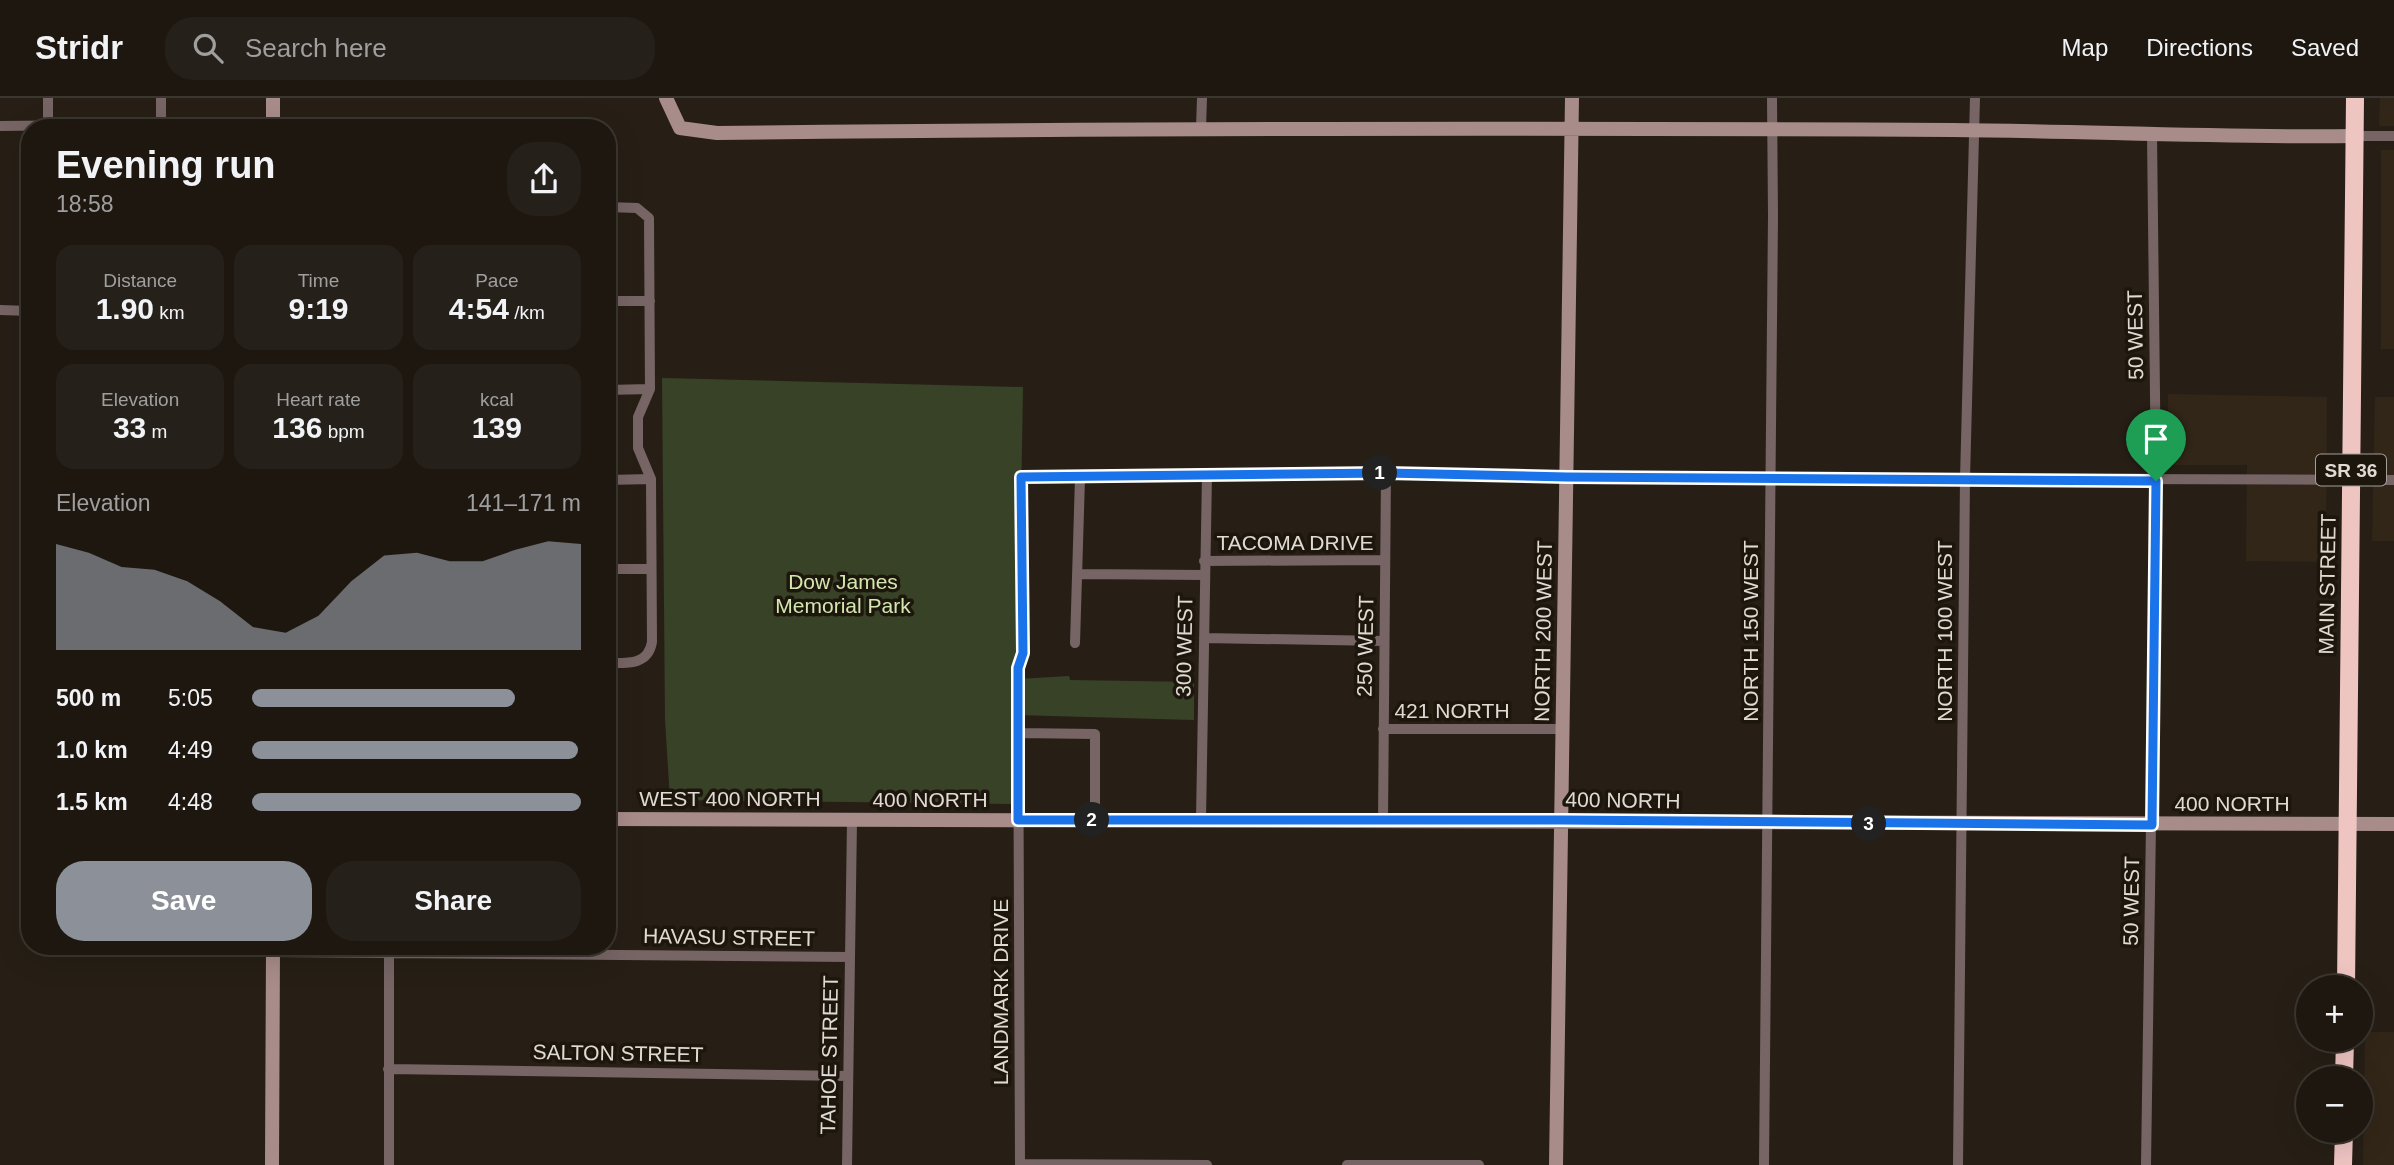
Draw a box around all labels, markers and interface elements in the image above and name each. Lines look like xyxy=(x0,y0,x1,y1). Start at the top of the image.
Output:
search box xyxy=(165,17,655,80)
text: Stridr xyxy=(35,29,123,66)
icon: search xyxy=(189,29,227,67)
text: Search here xyxy=(245,33,387,63)
text: Map xyxy=(2062,34,2108,61)
text: Directions xyxy=(2146,34,2253,61)
text: Saved xyxy=(2291,34,2359,61)
button: share xyxy=(507,142,581,216)
text: Evening run xyxy=(56,144,276,186)
text: 18:58 xyxy=(56,191,114,217)
text: Distance xyxy=(103,270,177,291)
text: Time xyxy=(298,270,339,291)
text: Pace xyxy=(475,270,518,291)
street label: 50 WEST xyxy=(2123,290,2147,380)
text: 1.90 xyxy=(96,292,154,325)
text: 9:19 xyxy=(288,292,349,325)
text: 4:54 xyxy=(449,292,509,325)
text: km xyxy=(154,302,185,323)
text: /km xyxy=(509,302,545,323)
text: Elevation xyxy=(101,389,179,410)
text: Heart rate xyxy=(276,389,361,410)
text: kcal xyxy=(480,389,514,410)
pin xyxy=(2126,409,2186,481)
text: 33 xyxy=(113,411,146,444)
text: 136 xyxy=(272,411,322,444)
text: 139 xyxy=(472,411,522,444)
icon: arrive xyxy=(2137,420,2175,458)
text: m xyxy=(146,421,167,442)
text: bpm xyxy=(322,421,365,442)
road number: SR 36 xyxy=(2316,454,2386,486)
pin: 1 xyxy=(1362,456,1398,490)
text: 1 xyxy=(1374,462,1385,483)
text: Elevation xyxy=(56,490,151,516)
text: 141–171 m xyxy=(466,490,581,516)
street label: MAIN STREET xyxy=(2314,513,2340,655)
street label: TACOMA DRIVE xyxy=(1216,531,1374,554)
street label: NORTH 200 WEST xyxy=(1530,540,1556,722)
street label: NORTH 150 WEST xyxy=(1739,540,1762,722)
street label: NORTH 100 WEST xyxy=(1933,540,1956,722)
park label: Dow James Memorial Park xyxy=(775,570,911,617)
street label: 300 WEST xyxy=(1172,595,1196,697)
street label: 250 WEST xyxy=(1353,595,1377,697)
text: 500 m xyxy=(56,685,121,711)
text: 5:05 xyxy=(168,685,213,711)
street label: 421 NORTH xyxy=(1394,699,1510,722)
text: 1.0 km xyxy=(56,737,128,763)
text: 4:49 xyxy=(168,737,213,763)
street label: WEST 400 NORTH xyxy=(639,787,821,810)
street label: 400 NORTH xyxy=(1565,787,1681,813)
street label: 400 NORTH xyxy=(872,788,988,811)
text: 1.5 km xyxy=(56,789,128,815)
text: 4:48 xyxy=(168,789,213,815)
street label: 400 NORTH xyxy=(2174,792,2290,815)
pin: 2 xyxy=(1074,802,1110,838)
pin: 3 xyxy=(1852,806,1886,842)
text: 2 xyxy=(1086,809,1097,830)
text: 3 xyxy=(1863,813,1874,834)
street label: 50 WEST xyxy=(2119,856,2143,946)
button: Save xyxy=(56,861,312,941)
button: Share xyxy=(326,861,581,941)
street label: LANDMARK DRIVE xyxy=(989,899,1012,1085)
street label: HAVASU STREET xyxy=(643,924,815,950)
street label: TAHOE STREET xyxy=(816,975,842,1135)
map controls xyxy=(2296,975,2373,1143)
button: + xyxy=(2296,975,2373,1052)
street label: SALTON STREET xyxy=(532,1040,704,1066)
button: − xyxy=(2296,1066,2373,1143)

